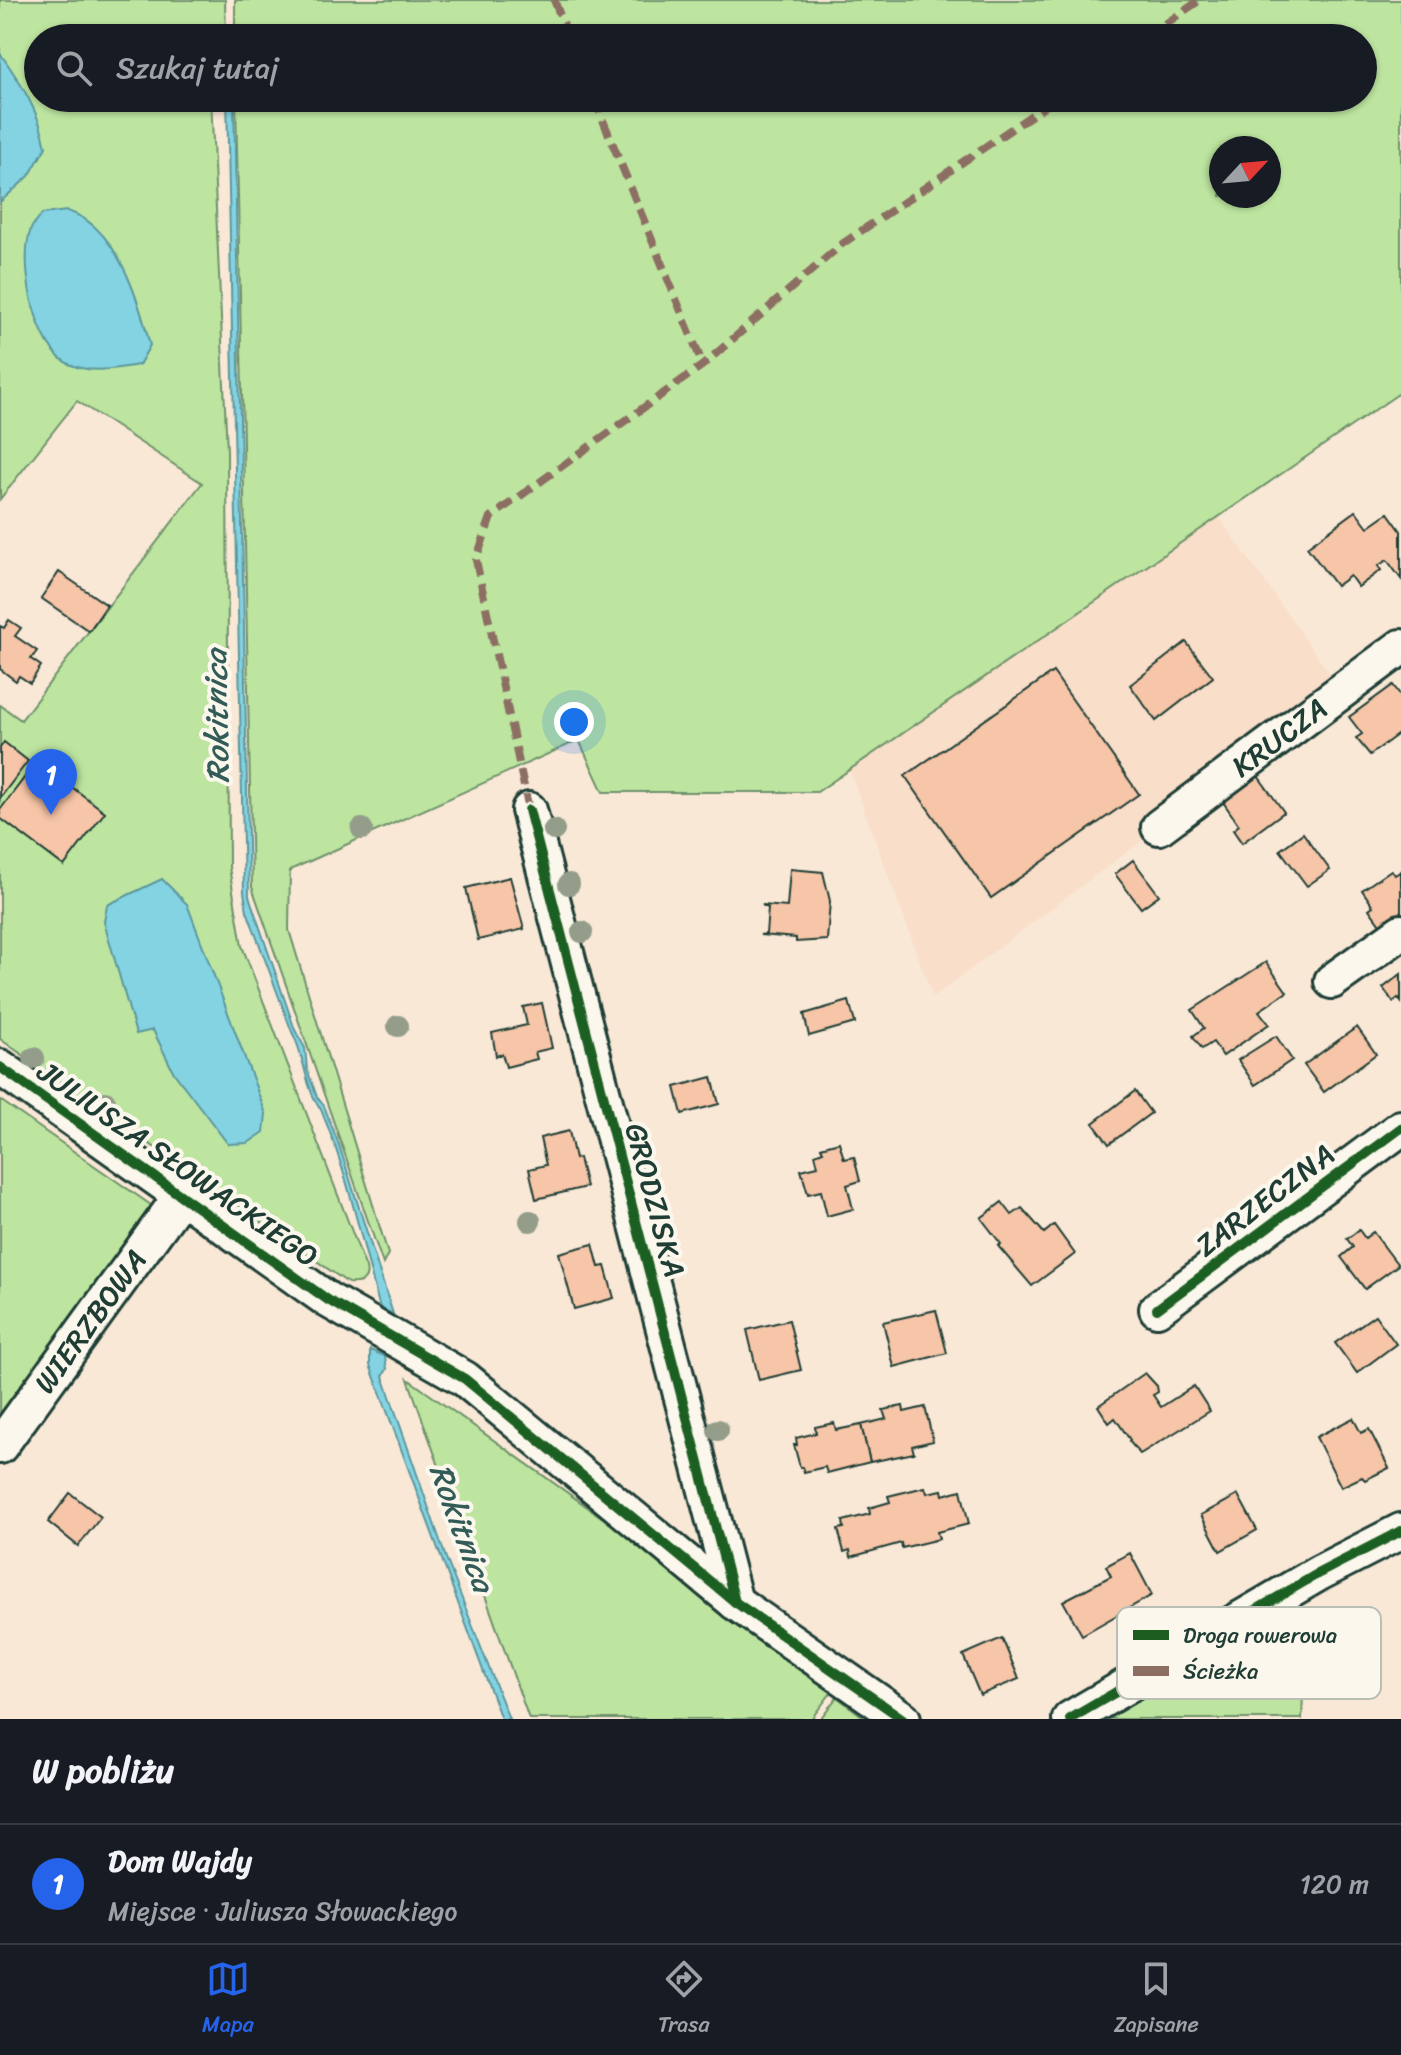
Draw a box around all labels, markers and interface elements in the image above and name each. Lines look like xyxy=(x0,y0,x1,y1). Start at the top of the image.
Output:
search box xyxy=(24,24,1377,112)
text: Szukaj tutaj xyxy=(116,41,279,95)
icon: search xyxy=(52,46,96,90)
north arrow xyxy=(1209,136,1281,208)
water label: Rokitnica xyxy=(187,646,247,783)
street label: KRUCZA xyxy=(1219,683,1340,792)
your location xyxy=(554,702,594,742)
pin: 1 xyxy=(25,749,77,815)
street label: JULIUSZA SŁOWACKIEGO xyxy=(25,1045,331,1282)
street label: GRODZISKA xyxy=(609,1117,701,1283)
street label: ZARZECZNA xyxy=(1183,1129,1347,1271)
street label: WIERZBOWA xyxy=(19,1237,162,1406)
water label: Rokitnica xyxy=(412,1455,513,1603)
legend xyxy=(1117,1607,1381,1699)
text: Droga rowerowa xyxy=(1183,1616,1337,1655)
text: Ścieżka xyxy=(1183,1652,1258,1691)
text: W pobliżu xyxy=(32,1741,174,1801)
text: Dom Wajdy xyxy=(108,1834,252,1888)
text: 1 xyxy=(52,1861,64,1907)
text: 120 m xyxy=(1300,1861,1369,1907)
text: Miejsce · Juliusza Słowackiego xyxy=(108,1888,457,1934)
tab: Mapa xyxy=(202,1957,254,2044)
tab: Trasa xyxy=(658,1957,709,2044)
tab: Zapisane xyxy=(1114,1957,1199,2044)

